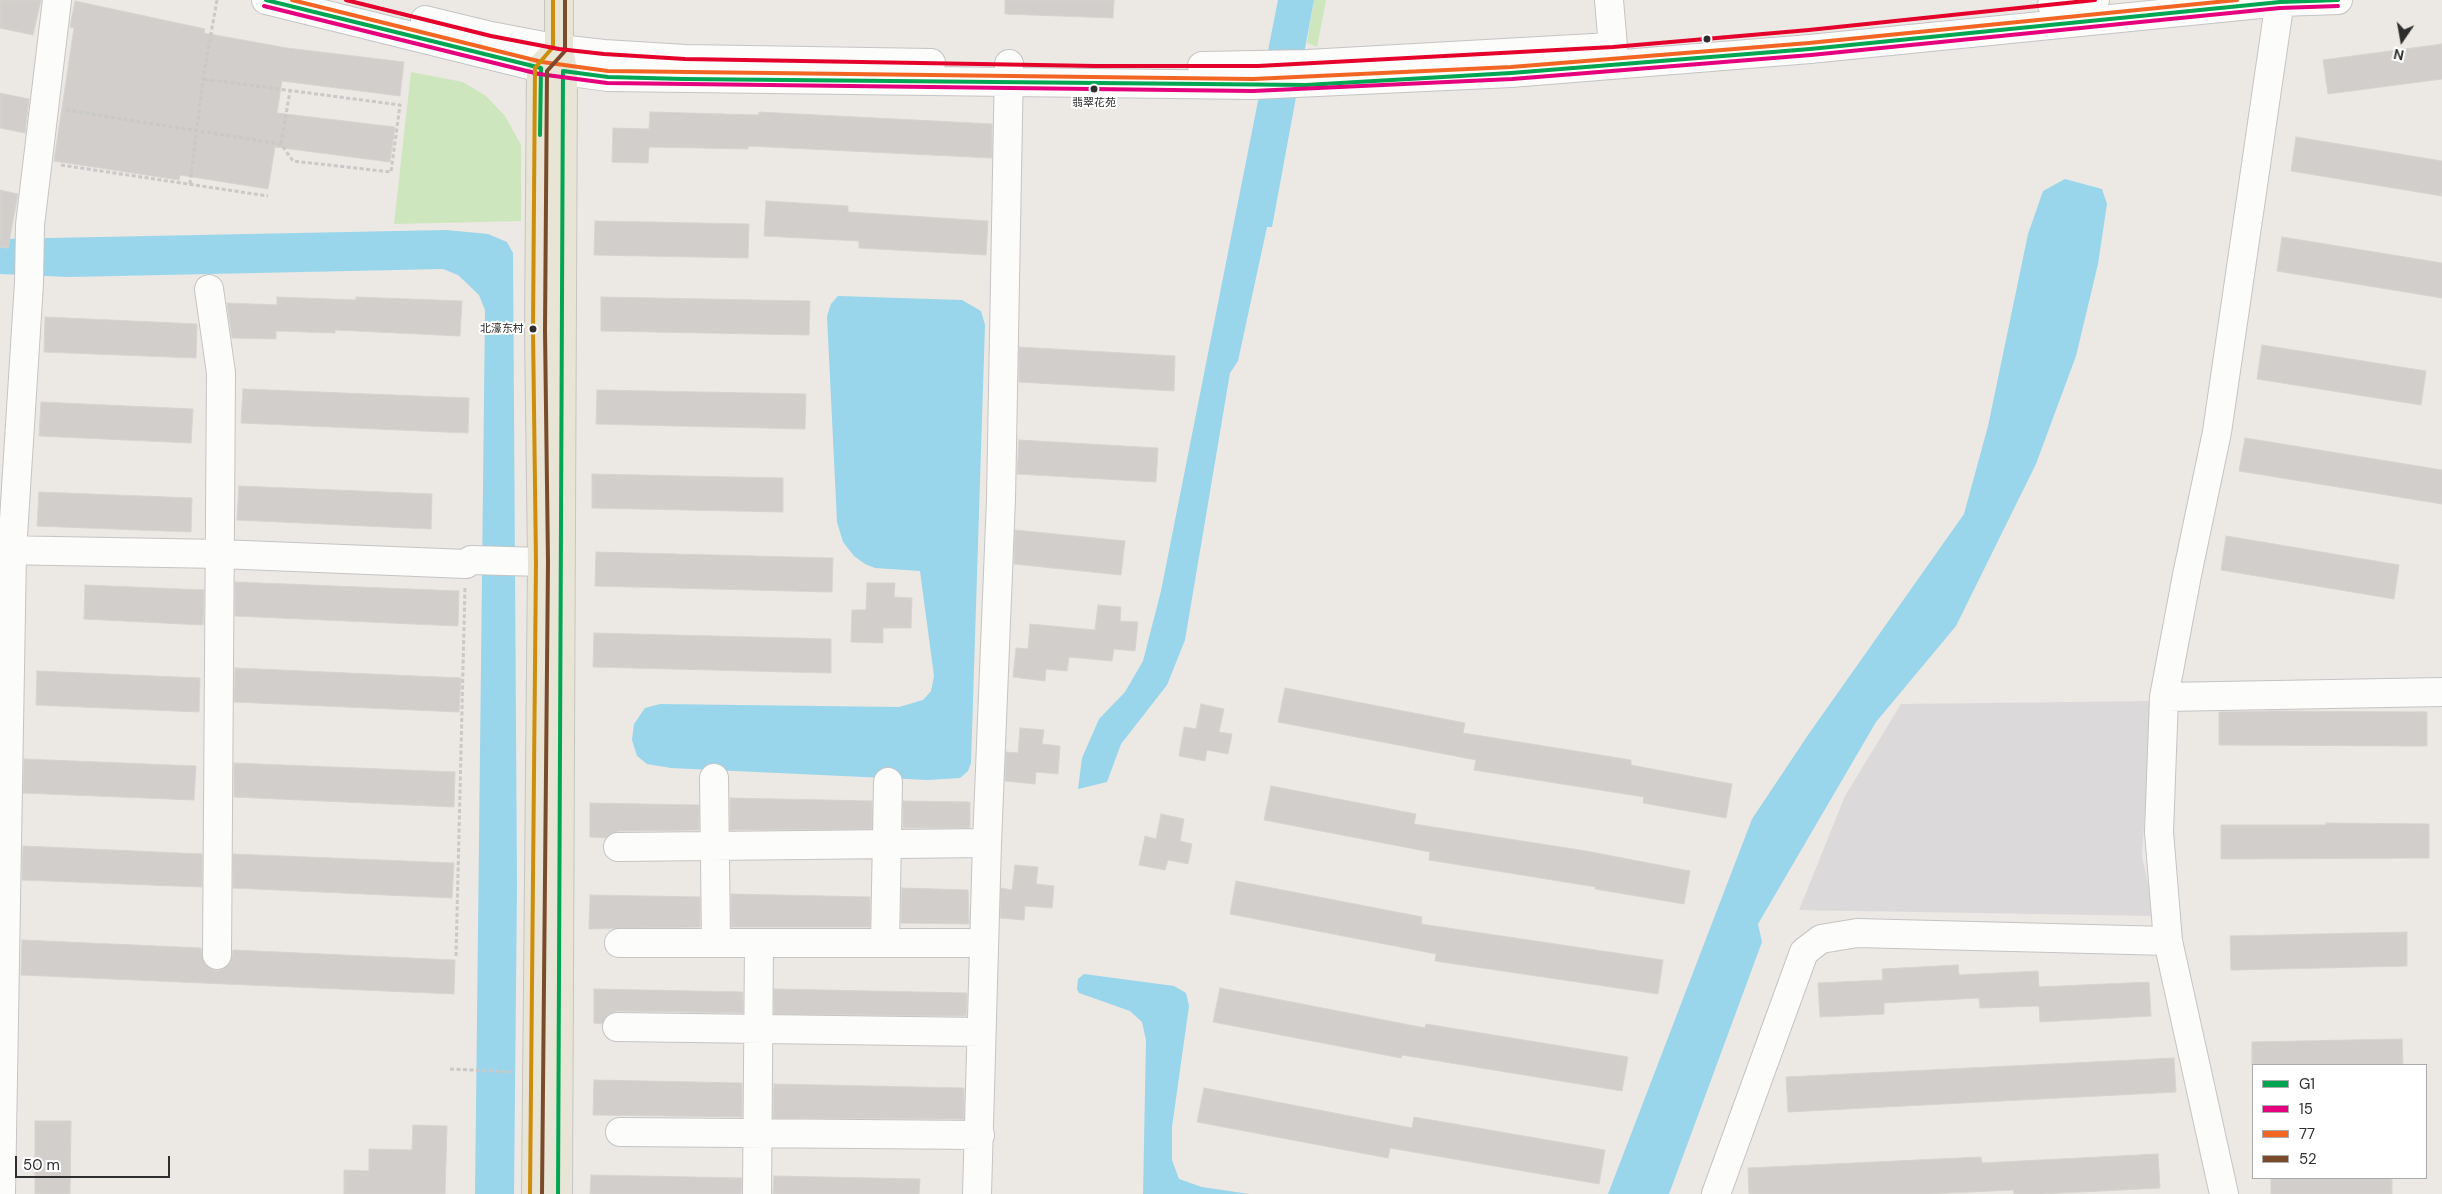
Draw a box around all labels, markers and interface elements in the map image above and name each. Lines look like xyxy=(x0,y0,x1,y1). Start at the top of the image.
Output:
north arrow xyxy=(2377,15,2427,65)
unlabelled marker xyxy=(1702,34,1712,44)
text: N xyxy=(2392,45,2406,65)
marker: 翡翠花苑 xyxy=(1089,84,1099,94)
place label: 翡翠花苑 xyxy=(1072,96,1116,110)
place label: 北濠东村 xyxy=(480,322,524,336)
marker: 北濠东村 xyxy=(528,324,538,334)
legend xyxy=(2252,1064,2427,1179)
text: G1 xyxy=(2299,1074,2315,1094)
text: 15 xyxy=(2299,1099,2313,1119)
text: 77 xyxy=(2299,1124,2315,1144)
scale bar xyxy=(18,1146,172,1178)
text: 52 xyxy=(2299,1149,2317,1169)
text: 50 m xyxy=(23,1155,60,1175)

